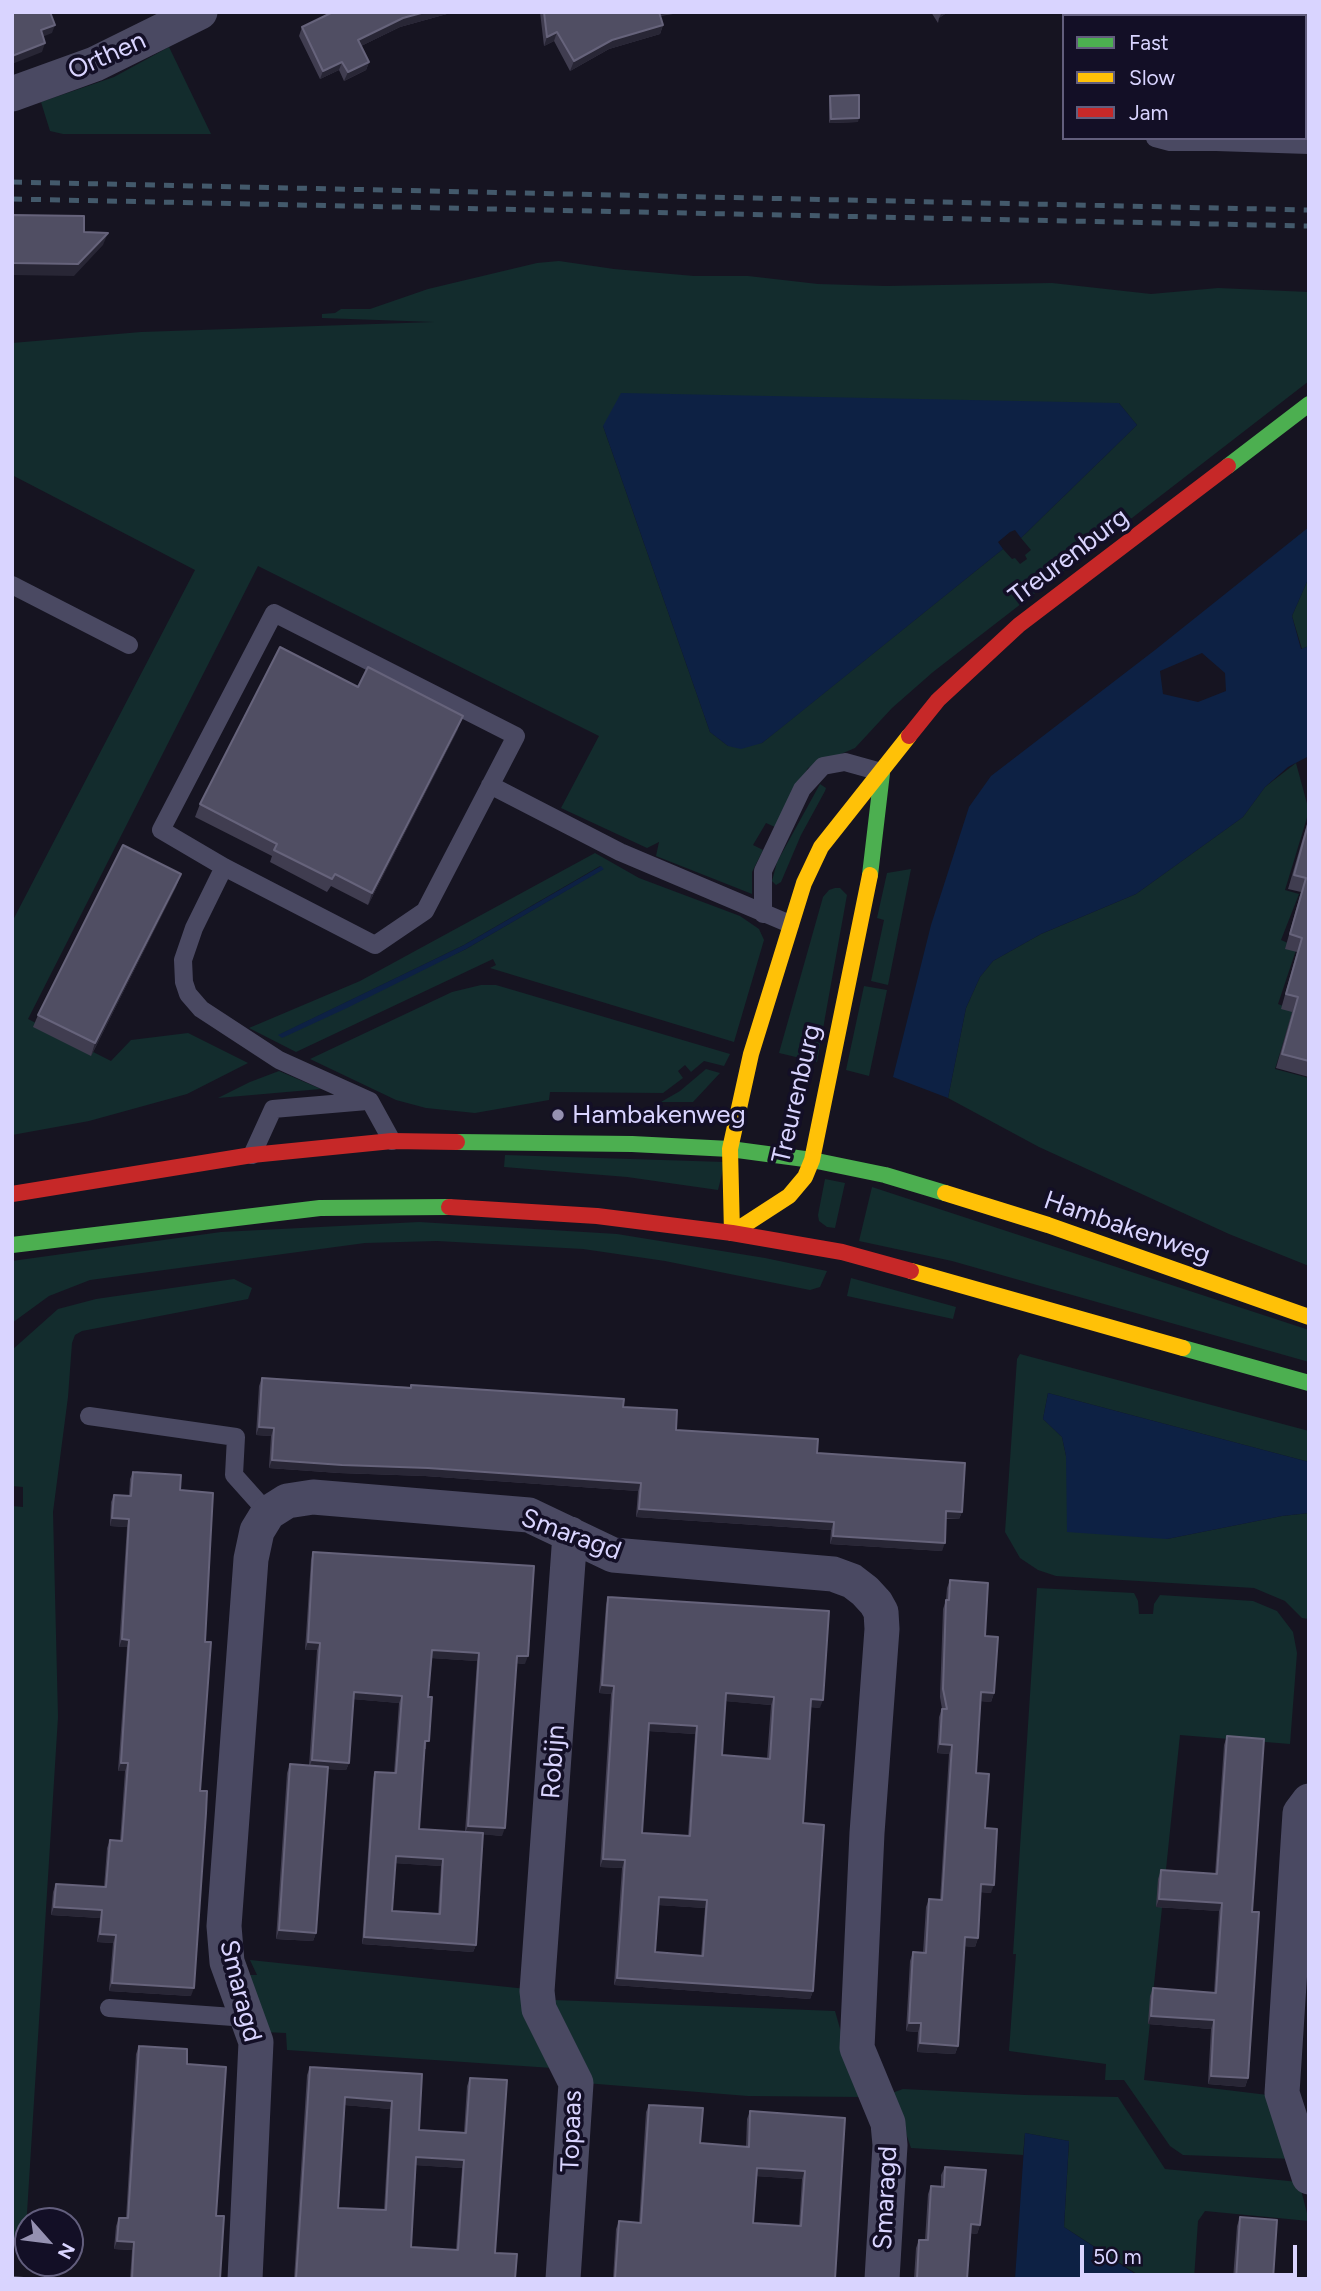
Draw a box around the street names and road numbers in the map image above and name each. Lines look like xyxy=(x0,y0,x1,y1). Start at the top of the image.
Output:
street label: Orthen xyxy=(63,25,151,87)
street label: Treurenburg xyxy=(1003,502,1135,612)
street label: Treurenburg xyxy=(766,1021,828,1167)
street label: Hambakenweg xyxy=(1040,1185,1214,1271)
street label: Smaragd xyxy=(517,1503,625,1567)
street label: Robijn xyxy=(536,1724,572,1800)
street label: Smaragd xyxy=(212,1937,268,2045)
street label: Topaas xyxy=(555,2090,589,2172)
street label: Smaragd xyxy=(868,2145,904,2251)

